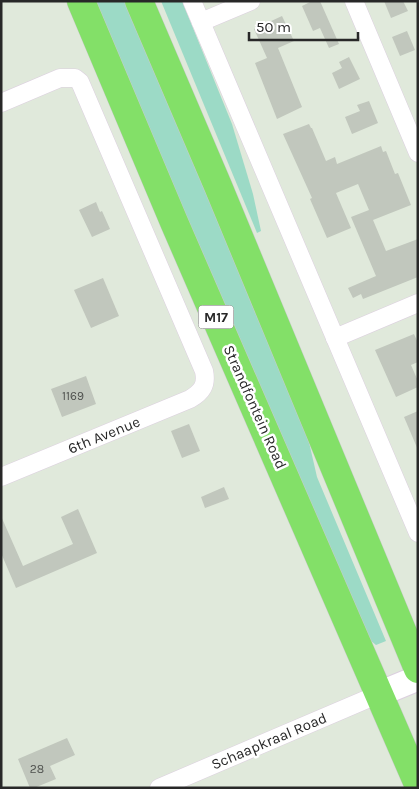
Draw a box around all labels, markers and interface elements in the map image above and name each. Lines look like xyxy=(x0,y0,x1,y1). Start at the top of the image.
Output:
scale bar xyxy=(249,10,358,42)
text: 50 m xyxy=(256,18,291,36)
road number: M17 xyxy=(198,306,234,328)
street label: Strandfontein Road xyxy=(220,342,290,472)
house number: 1169 xyxy=(62,389,84,403)
street label: 6th Avenue xyxy=(65,412,143,458)
street label: Schaapkraal Road xyxy=(208,709,330,773)
house number: 28 xyxy=(30,762,44,776)

